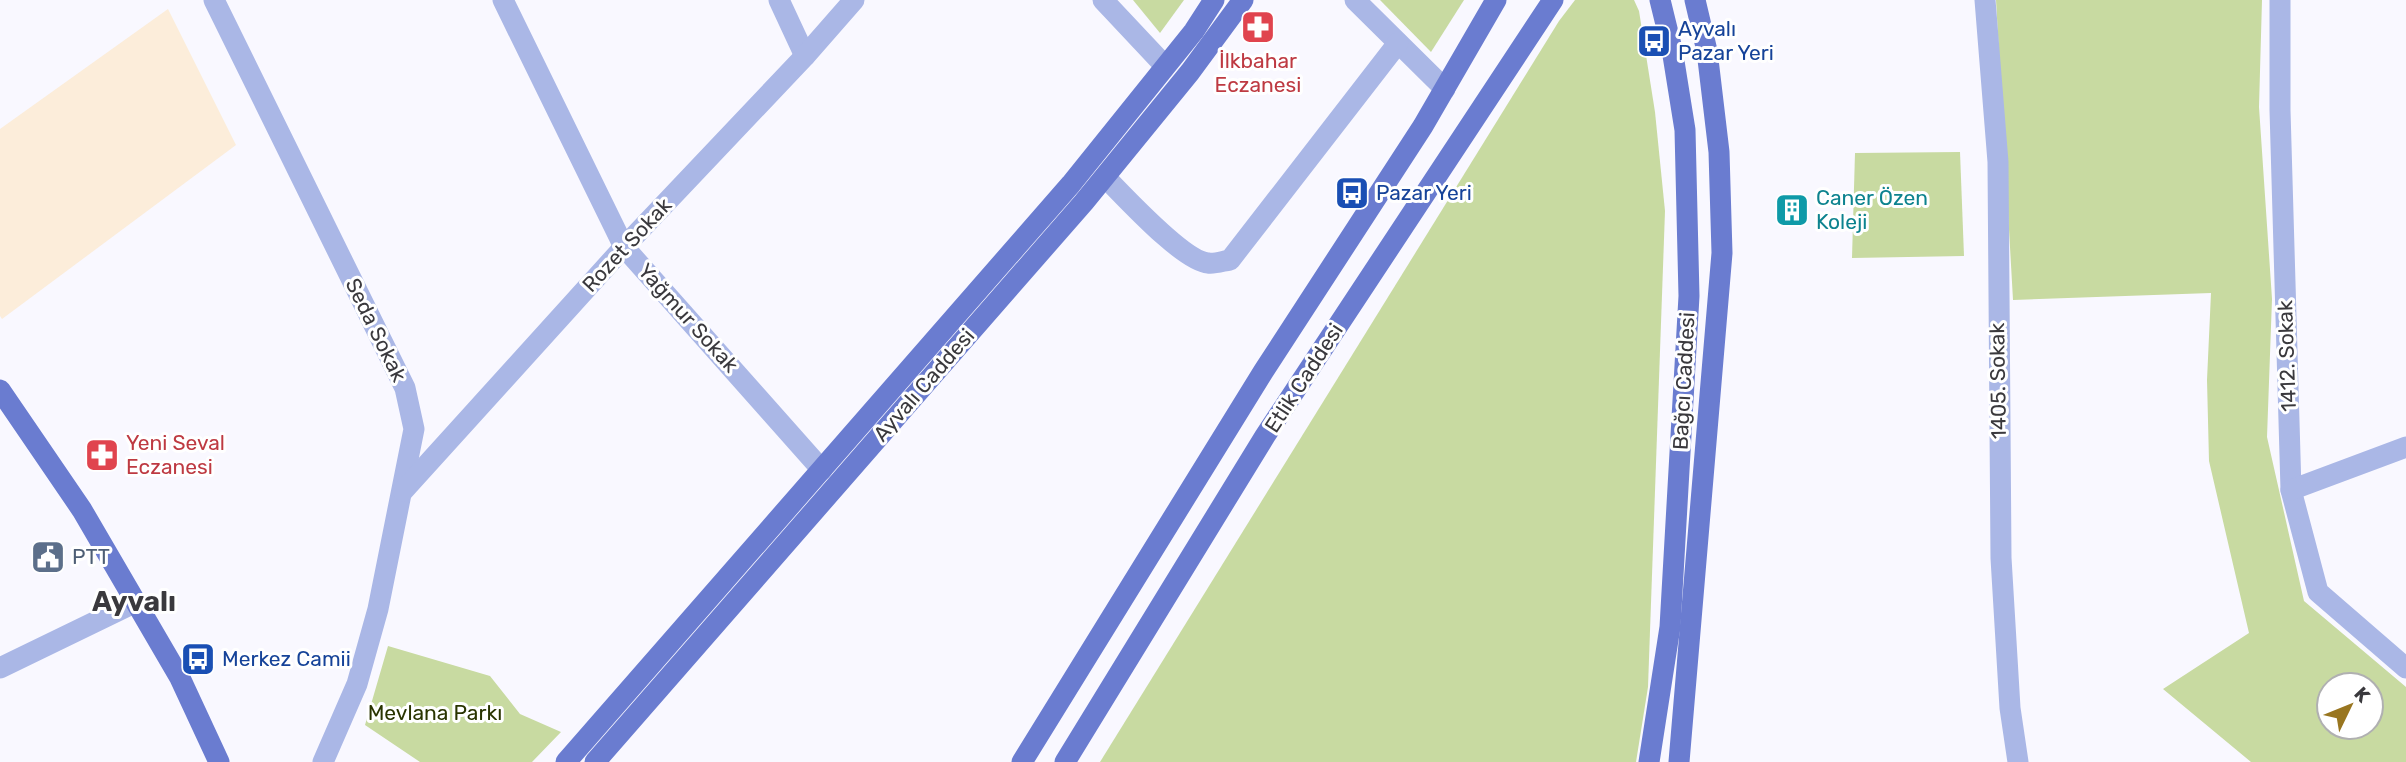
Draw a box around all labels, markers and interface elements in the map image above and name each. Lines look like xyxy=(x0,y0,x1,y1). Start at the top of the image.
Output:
pharmacy icon: İlkbahar Eczanesi xyxy=(1239,8,1277,46)
place label: Ayvalı Pazar Yeri xyxy=(1678,16,1774,65)
bus stop icon: Ayvalı Pazar Yeri xyxy=(1635,22,1673,60)
place label: İlkbahar Eczanesi xyxy=(1215,48,1301,97)
bus stop icon: Pazar Yeri xyxy=(1333,174,1371,212)
place label: Pazar Yeri xyxy=(1376,180,1472,205)
place label: Caner Özen Koleji xyxy=(1816,185,1928,234)
building icon: Caner Özen Koleji xyxy=(1773,191,1811,229)
street label: Rozet Sokak xyxy=(577,192,677,297)
street label: Yağmur Sokak xyxy=(633,258,744,377)
street label: Seda Sokak xyxy=(341,274,412,386)
street label: 1412. Sokak xyxy=(2272,300,2301,412)
street label: Bağcı Caddesi xyxy=(1667,311,1700,451)
street label: Etlik Caddesi xyxy=(1259,319,1348,437)
street label: Ayvalı Caddesi xyxy=(868,323,979,446)
street label: 1405. Sokak xyxy=(1984,323,2011,439)
place label: Yeni Seval Eczanesi xyxy=(126,430,225,479)
pharmacy icon: Yeni Seval Eczanesi xyxy=(83,436,121,474)
public building icon: PTT xyxy=(29,538,67,576)
place label: PTT xyxy=(72,544,110,569)
district label: Ayvalı xyxy=(92,585,176,618)
bus stop icon: Merkez Camii xyxy=(179,640,217,678)
place label: Merkez Camii xyxy=(222,646,351,671)
north arrow xyxy=(2315,671,2385,741)
text: K xyxy=(2349,682,2375,707)
park label: Mevlana Parkı xyxy=(368,700,502,725)

